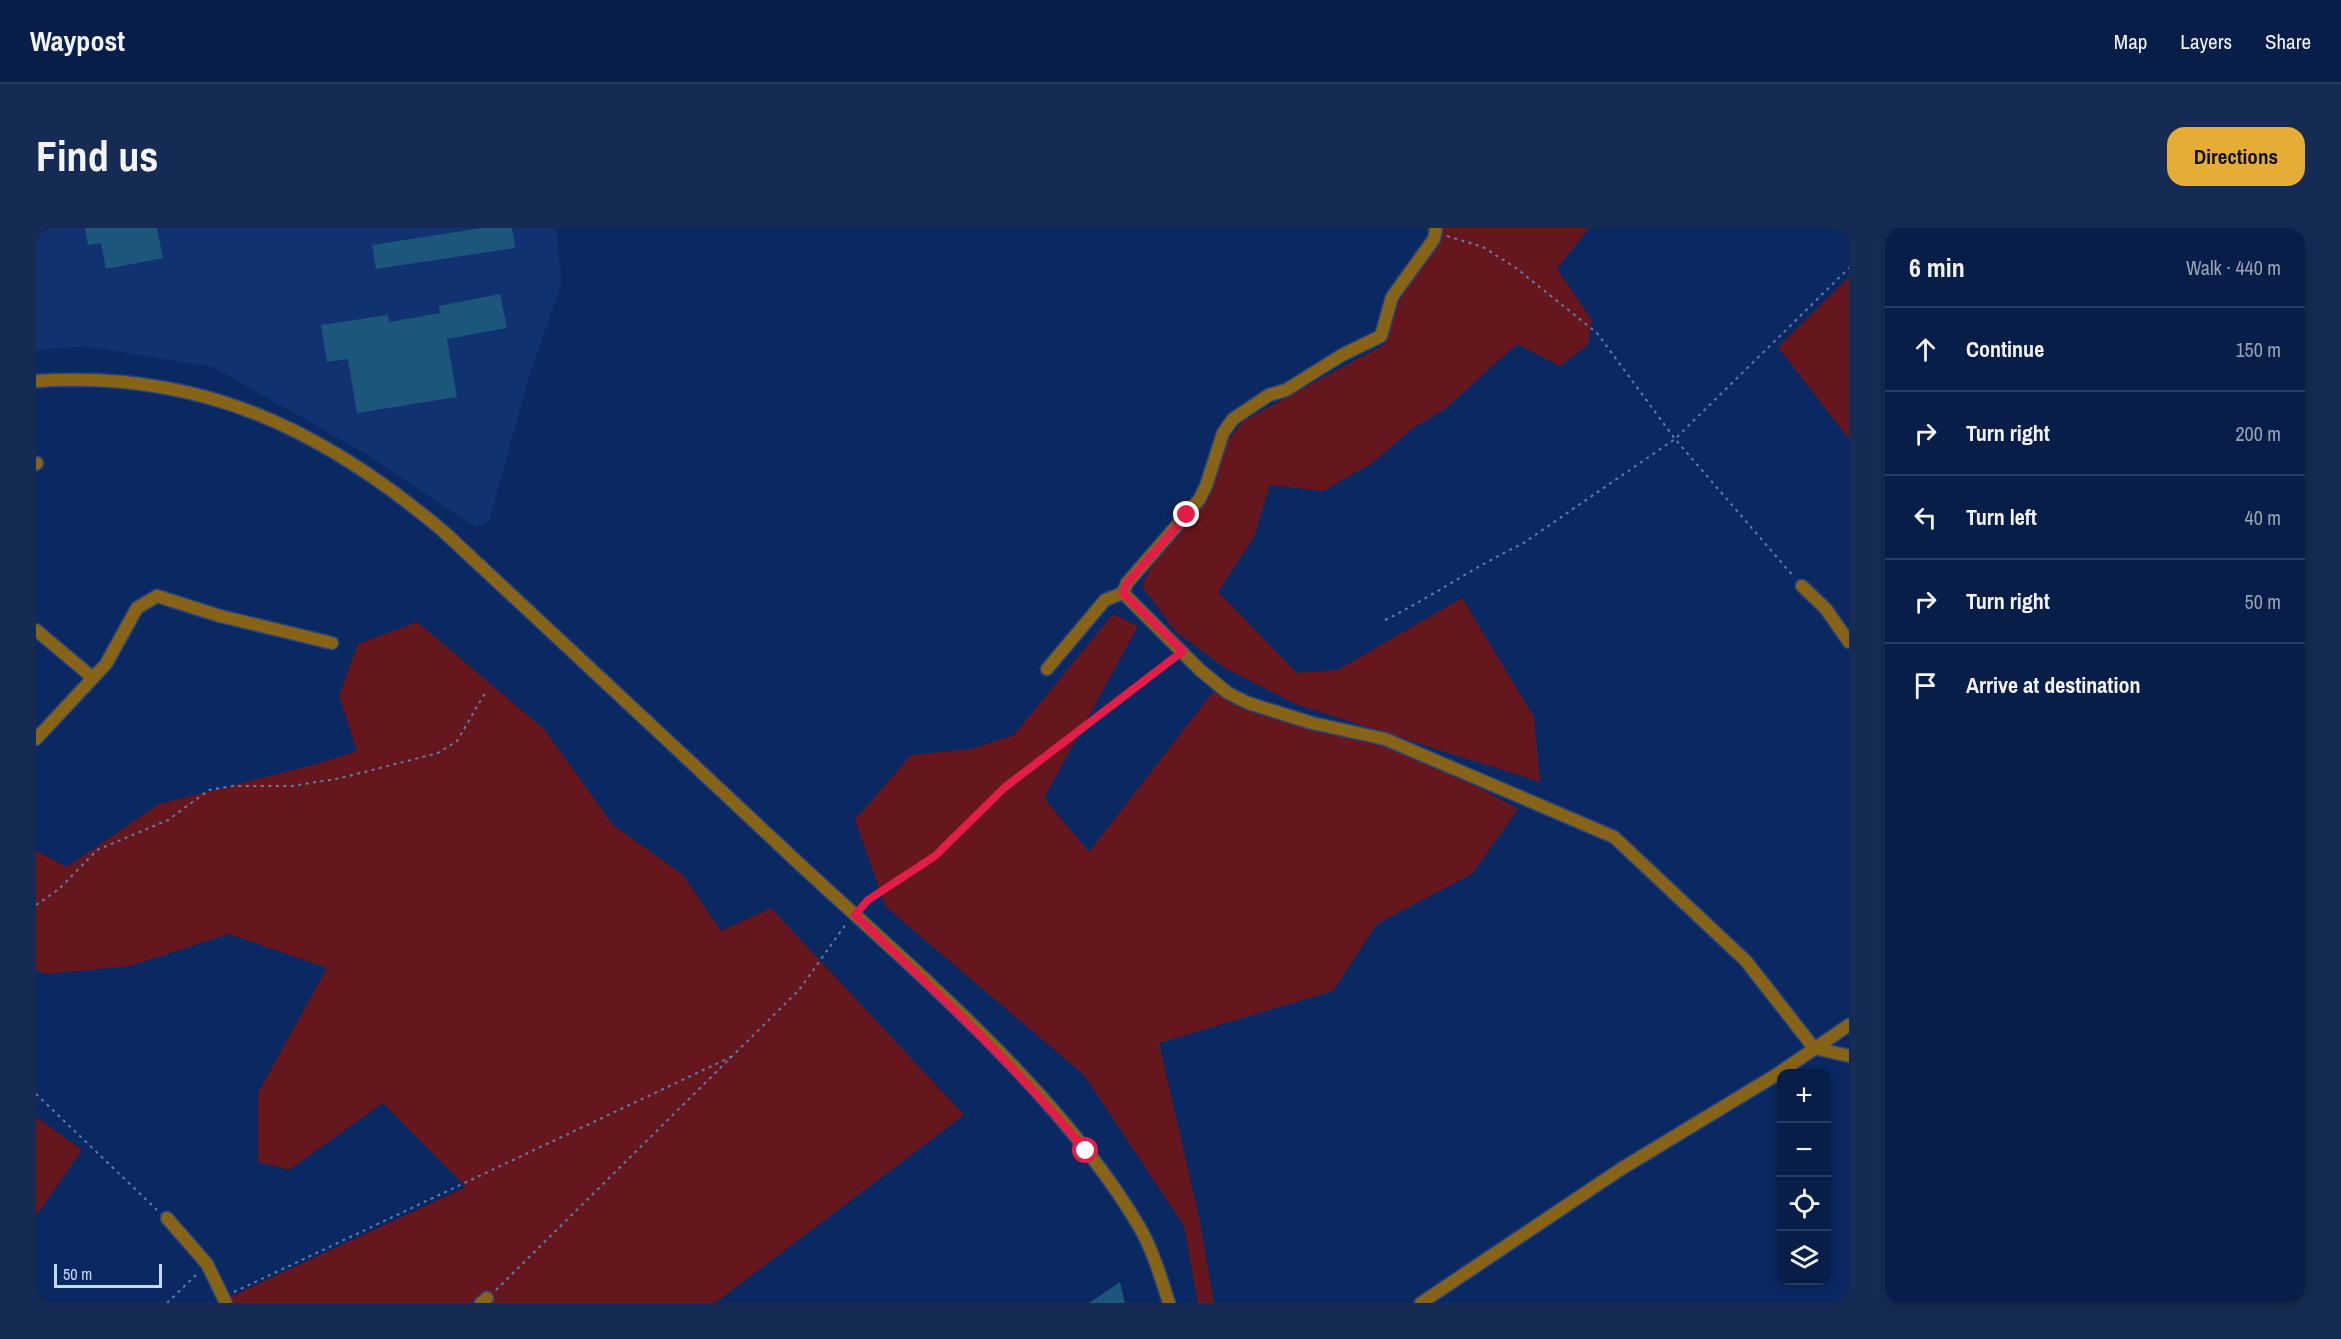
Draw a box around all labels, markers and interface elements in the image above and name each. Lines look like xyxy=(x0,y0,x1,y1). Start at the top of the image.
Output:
text: Waypost xyxy=(30,22,125,60)
text: Map xyxy=(2114,27,2147,56)
text: Layers xyxy=(2180,27,2232,56)
text: Share xyxy=(2265,27,2311,56)
button: Directions xyxy=(2167,127,2305,186)
text: Find us xyxy=(36,128,158,184)
text: 6 min xyxy=(1909,250,1965,285)
text: Walk · 440 m xyxy=(2186,254,2281,281)
icon: ahead xyxy=(1909,333,1942,366)
text: Continue xyxy=(1966,334,2044,364)
text: 150 m xyxy=(2235,336,2281,363)
icon: right xyxy=(1909,417,1942,450)
text: Turn right xyxy=(1966,418,2050,448)
text: 200 m xyxy=(2235,420,2281,447)
route end xyxy=(1173,501,1199,527)
icon: left xyxy=(1909,501,1942,534)
text: Turn left xyxy=(1966,502,2037,532)
text: 40 m xyxy=(2245,504,2281,531)
icon: right xyxy=(1909,585,1942,618)
text: Turn right xyxy=(1966,586,2050,616)
text: 50 m xyxy=(2245,588,2281,615)
icon: arrive xyxy=(1909,669,1942,702)
text: Arrive at destination xyxy=(1966,670,2140,700)
map controls xyxy=(1777,1069,1831,1285)
button: + xyxy=(1777,1069,1831,1123)
button: − xyxy=(1777,1123,1831,1177)
route start xyxy=(1072,1137,1098,1163)
button: locate xyxy=(1777,1177,1831,1231)
button: layers xyxy=(1777,1231,1831,1285)
scale bar xyxy=(54,1261,162,1288)
text: 50 m xyxy=(63,1263,92,1285)

